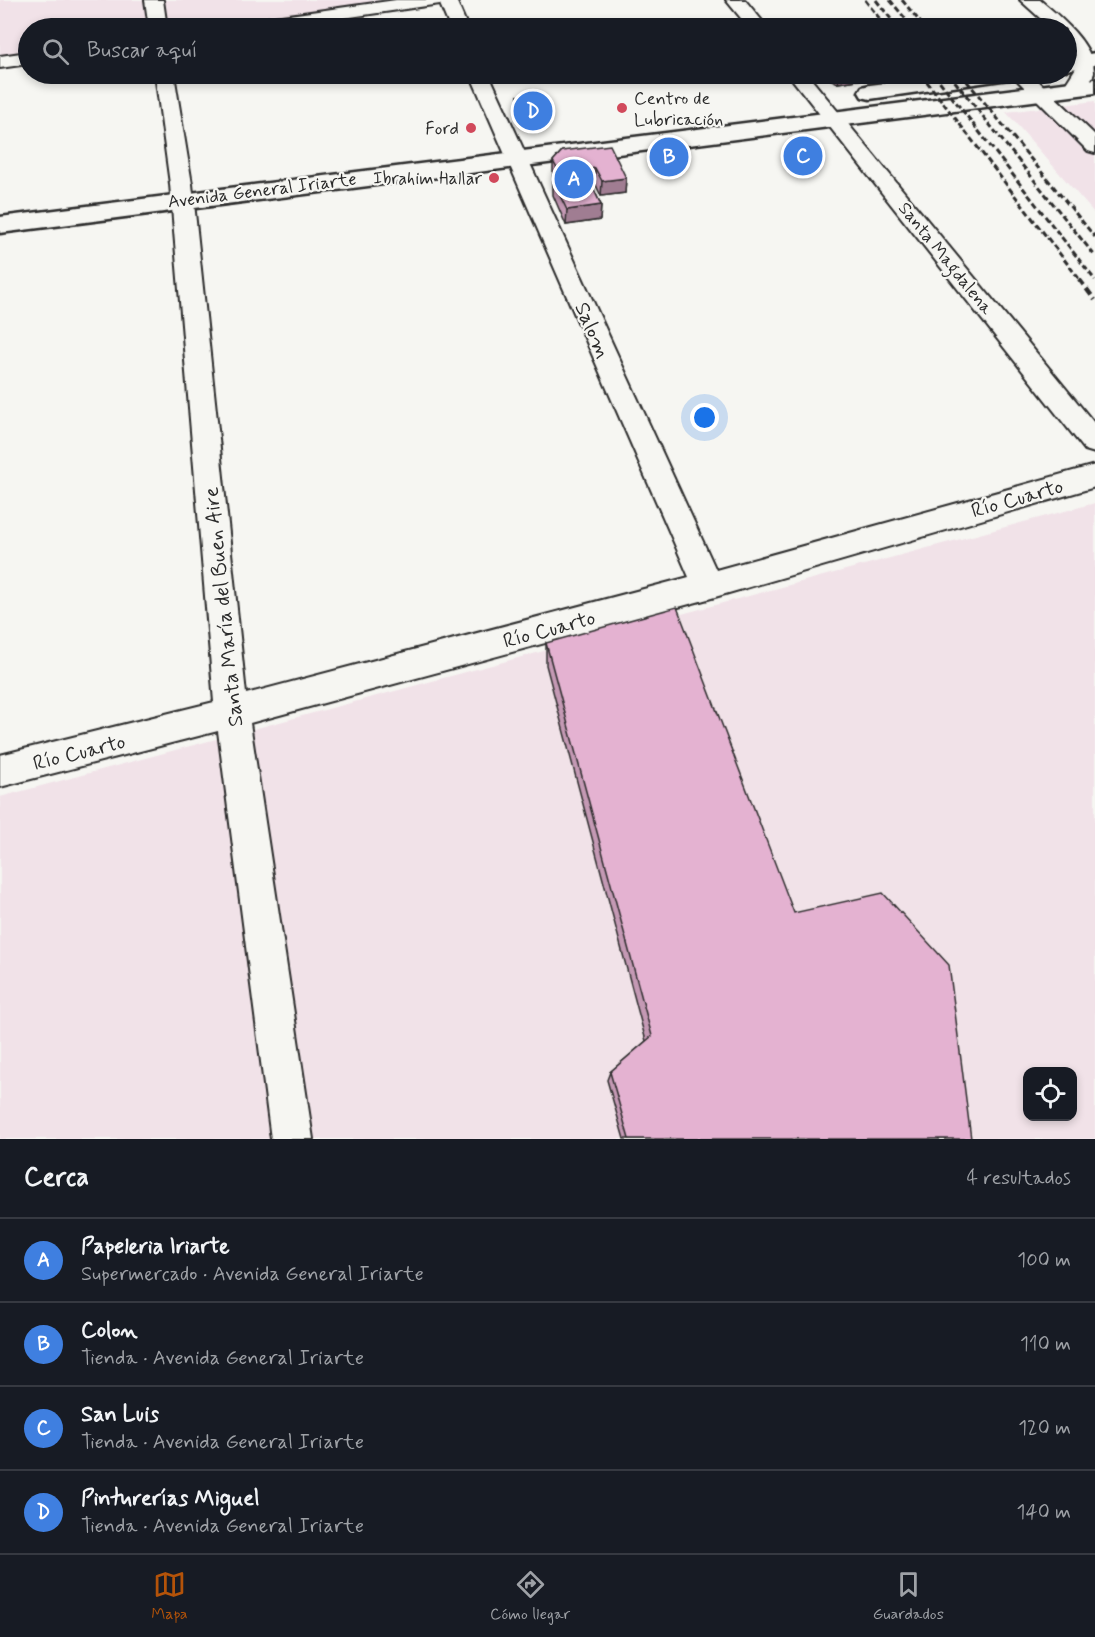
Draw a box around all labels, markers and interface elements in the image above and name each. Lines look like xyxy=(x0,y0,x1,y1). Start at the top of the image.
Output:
search box xyxy=(18,18,1077,84)
icon: search xyxy=(39,35,72,68)
text: Buscar aquí xyxy=(87,37,198,65)
place label: Centro de Lubricación xyxy=(634,87,723,132)
pin: D xyxy=(514,88,552,134)
marker: Centro de Lubricación xyxy=(615,101,629,115)
place label: Ford xyxy=(425,117,459,141)
marker: Ford xyxy=(464,121,478,135)
pin: B xyxy=(650,134,688,180)
pin: C xyxy=(784,134,822,178)
pin: A xyxy=(554,156,594,201)
place label: Ibrahim Hallar xyxy=(373,167,483,191)
street label: Avenida General Iriarte xyxy=(166,168,358,214)
marker: Ibrahim Hallar xyxy=(487,171,501,185)
street label: Santa Magdalena xyxy=(891,197,998,321)
street label: Salom xyxy=(567,298,617,363)
your location xyxy=(690,403,719,432)
street label: Río Cuarto xyxy=(968,472,1067,525)
street label: Santa María del Buen Aire xyxy=(197,486,251,728)
street label: Río Cuarto xyxy=(500,604,599,656)
street label: Río Cuarto xyxy=(30,728,128,778)
map controls xyxy=(1023,1067,1077,1121)
button: locate xyxy=(1023,1067,1077,1121)
text: Cerca xyxy=(24,1161,89,1195)
text: 4 resultados xyxy=(967,1165,1071,1192)
text: Papeleria Iriarte xyxy=(81,1233,230,1261)
text: A xyxy=(37,1247,50,1274)
text: 100 m xyxy=(1017,1247,1071,1274)
text: Supermercado · Avenida General Iriarte xyxy=(81,1261,424,1288)
text: Colon xyxy=(81,1317,138,1345)
text: B xyxy=(37,1331,50,1358)
text: 110 m xyxy=(1020,1331,1071,1358)
text: Tienda · Avenida General Iriarte xyxy=(81,1345,364,1372)
text: San Luis xyxy=(81,1401,159,1429)
text: C xyxy=(36,1415,51,1442)
text: 120 m xyxy=(1018,1415,1071,1442)
text: Tienda · Avenida General Iriarte xyxy=(81,1429,364,1456)
text: Pinturerías Miguel xyxy=(81,1485,260,1513)
text: D xyxy=(37,1499,50,1526)
text: 140 m xyxy=(1017,1499,1071,1526)
text: Tienda · Avenida General Iriarte xyxy=(81,1513,364,1540)
tab: Mapa xyxy=(151,1568,188,1625)
tab: Cómo llegar xyxy=(490,1568,570,1625)
tab: Guardados xyxy=(873,1568,944,1625)

